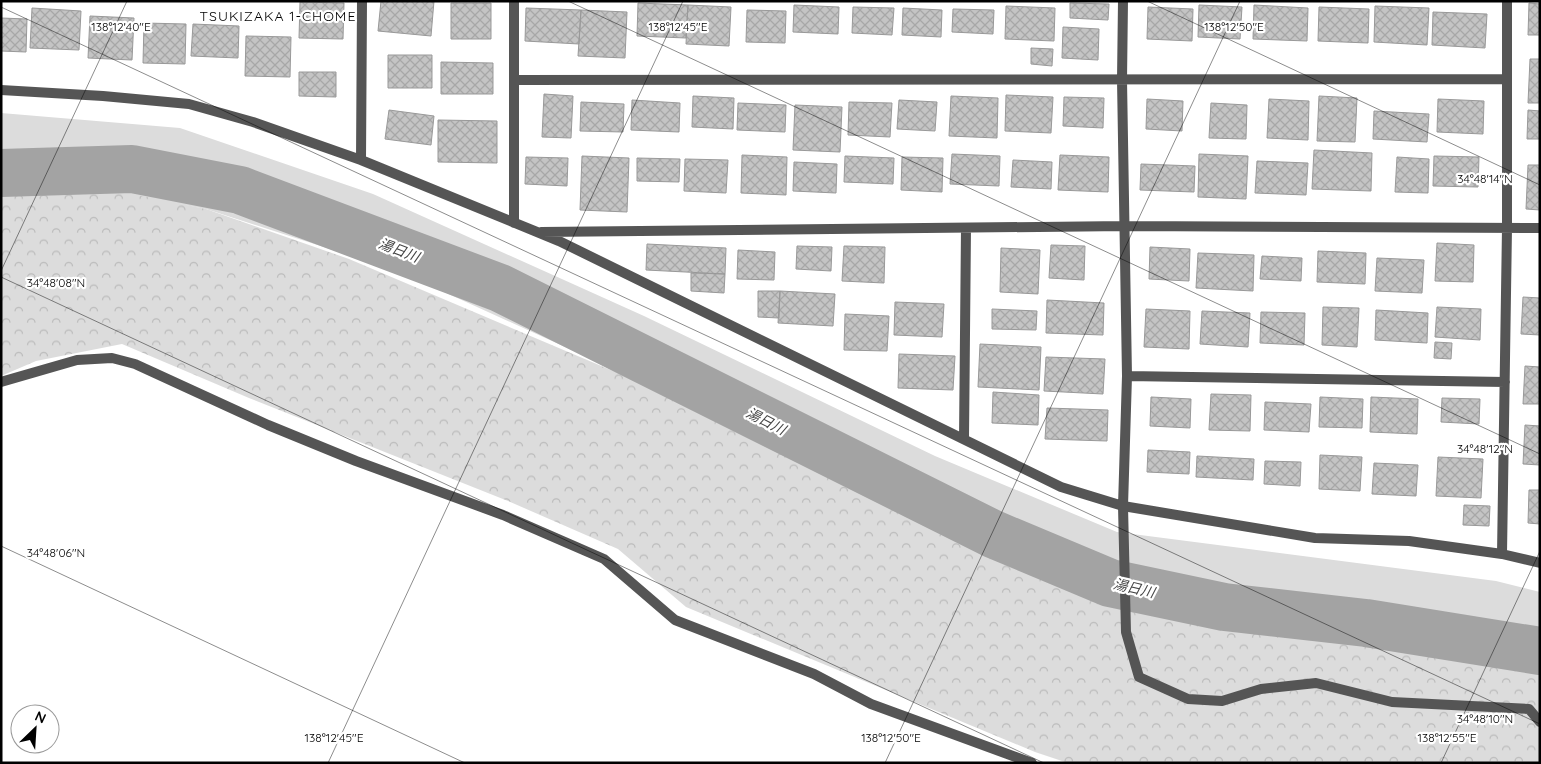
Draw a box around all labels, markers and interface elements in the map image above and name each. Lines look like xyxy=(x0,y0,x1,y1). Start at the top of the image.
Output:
district label: TSUKIZAKA 1-CHOME xyxy=(200,7,356,25)
text: 138°12'40"E xyxy=(91,19,151,34)
text: 138°12'45"E xyxy=(649,19,708,34)
text: 138°12'50"E xyxy=(1204,19,1264,34)
text: 34°48'14"N xyxy=(1457,171,1513,186)
water label: 湯日川 xyxy=(376,234,424,267)
text: 34°48'08"N xyxy=(27,275,85,290)
water label: 湯日川 xyxy=(743,403,791,439)
text: 34°48'12"N xyxy=(1457,441,1513,456)
text: 34°48'06"N xyxy=(27,545,85,560)
water label: 湯日川 xyxy=(1112,575,1158,602)
north arrow xyxy=(10,704,60,754)
text: N xyxy=(32,707,49,728)
text: 34°48'10"N xyxy=(1457,711,1513,726)
text: 138°12'45"E xyxy=(305,730,364,745)
text: 138°12'50"E xyxy=(861,730,921,745)
text: 138°12'55"E xyxy=(1417,730,1477,745)

